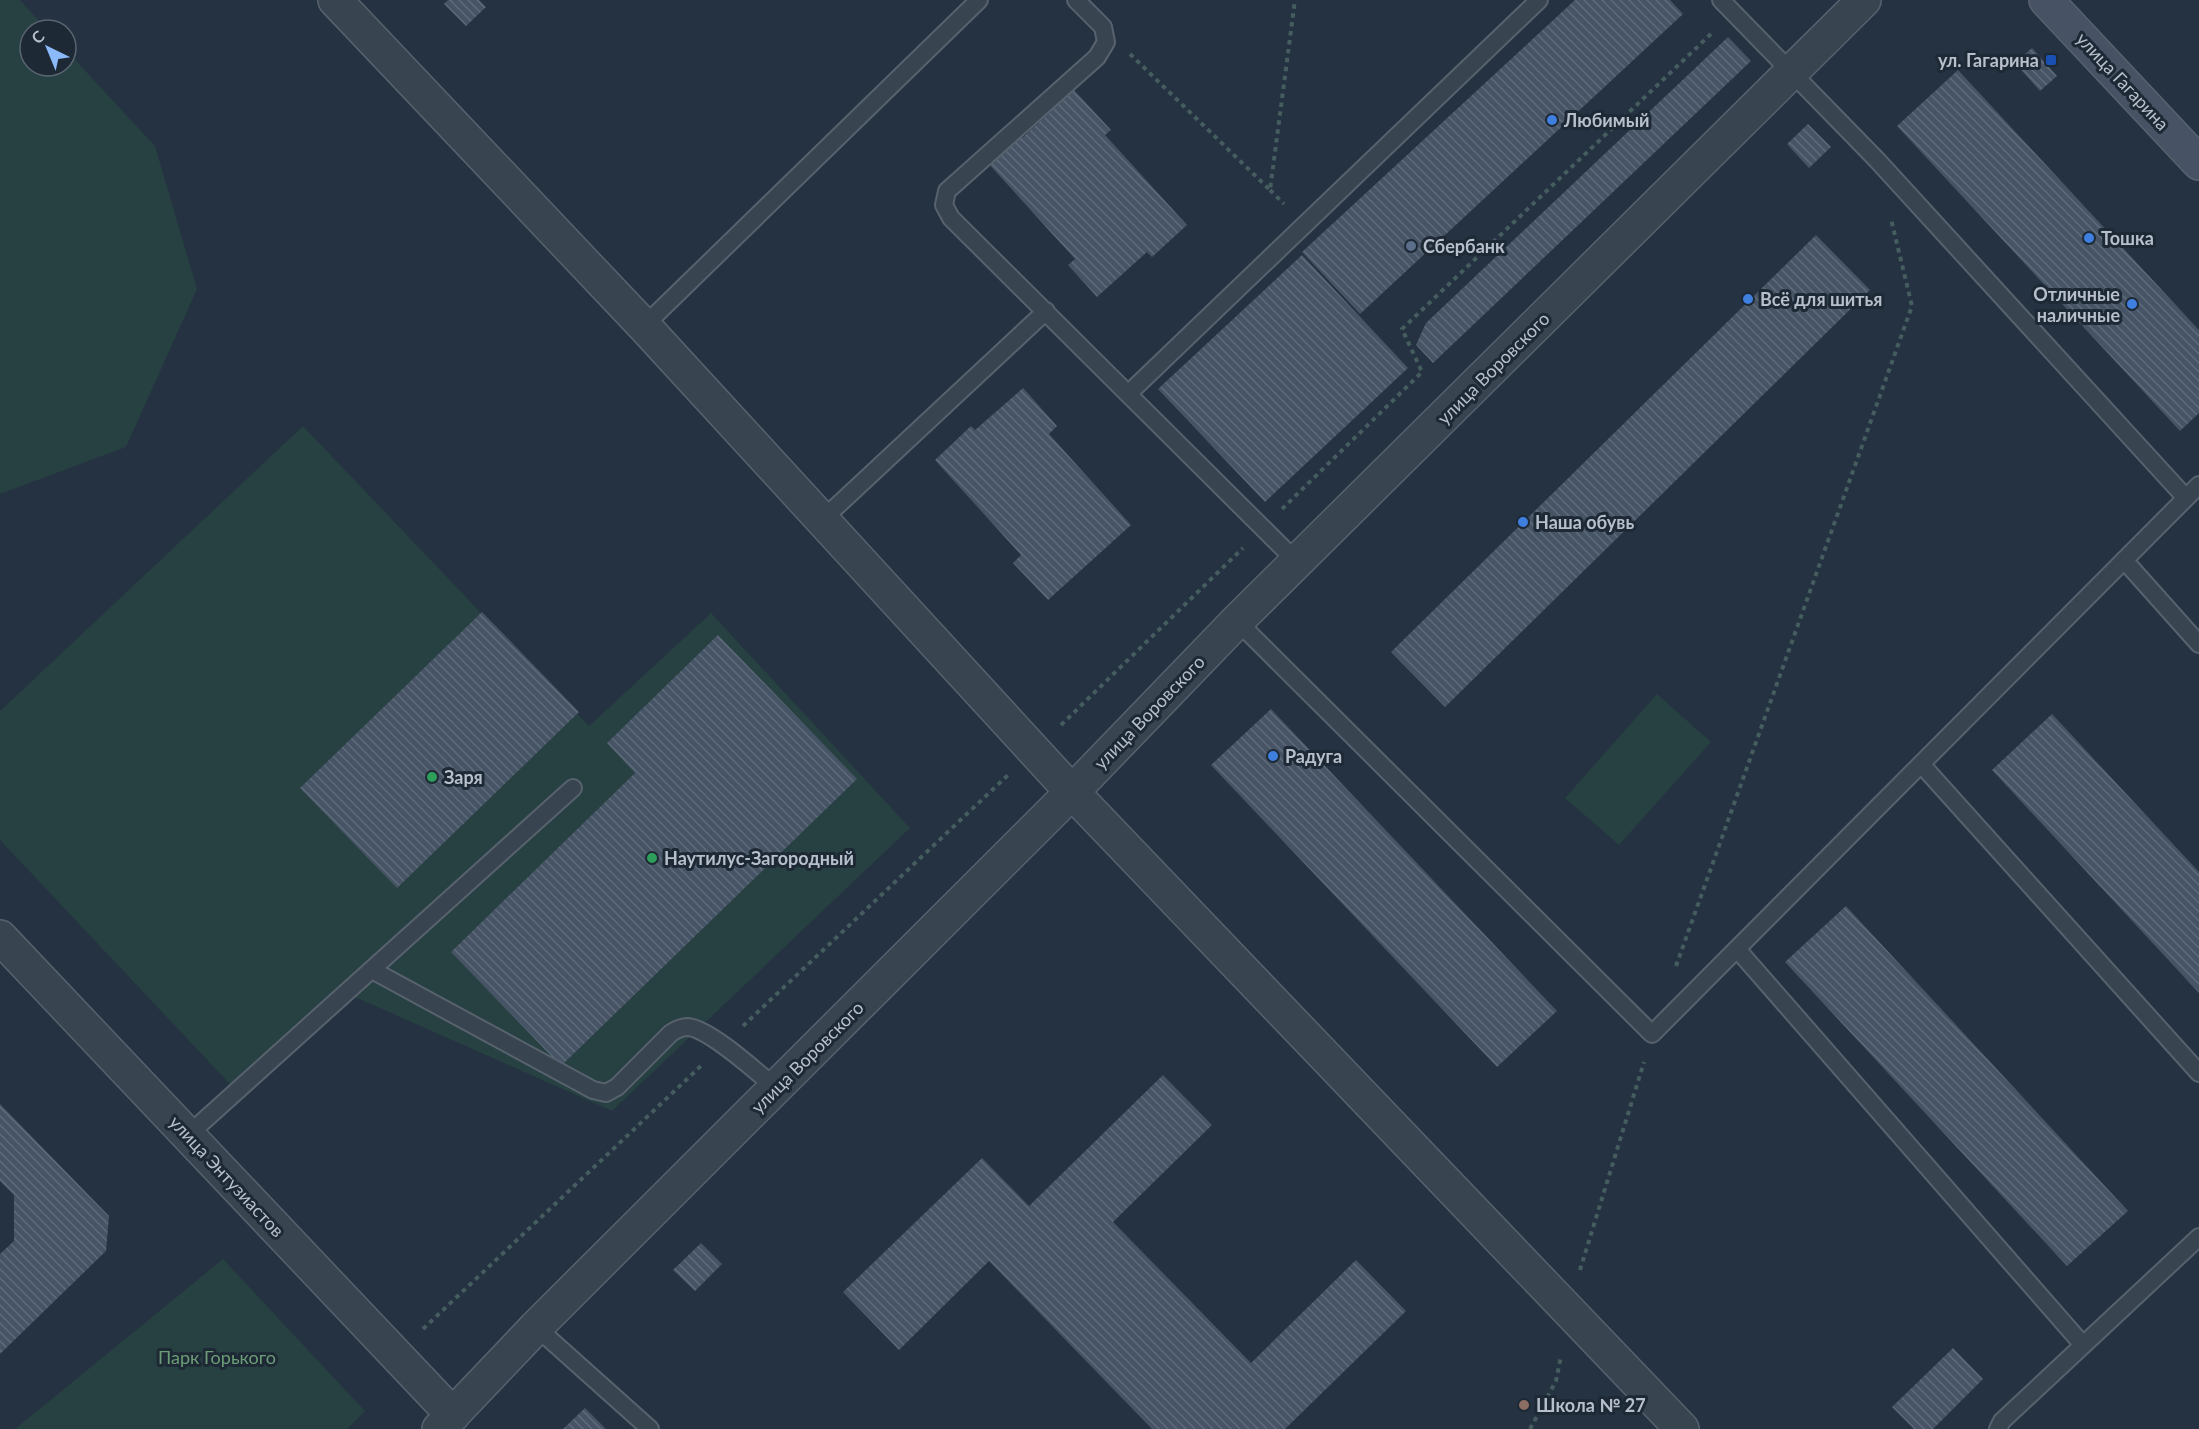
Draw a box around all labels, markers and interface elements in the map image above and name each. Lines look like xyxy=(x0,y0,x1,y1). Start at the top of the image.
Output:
north arrow xyxy=(18,18,78,78)
text: С xyxy=(27,26,48,47)
street label: улица Гагарина xyxy=(2072,28,2174,134)
place label: ул. Гагарина xyxy=(1938,49,2039,71)
marker: ул. Гагарина xyxy=(2044,53,2058,67)
place label: Любимый xyxy=(1563,109,1650,131)
marker: Любимый xyxy=(1545,113,1559,127)
place label: Тошка xyxy=(2101,227,2154,249)
marker: Тошка xyxy=(2082,231,2096,245)
place label: Сбербанк xyxy=(1423,235,1505,257)
marker: Сбербанк xyxy=(1404,239,1418,253)
place label: Отличные наличные xyxy=(2033,283,2120,326)
place label: Всё для шитья xyxy=(1760,288,1882,310)
marker: Всё для шитья xyxy=(1741,292,1755,306)
marker: Отличные наличные xyxy=(2125,297,2139,311)
street label: улица Воровского xyxy=(1432,307,1554,429)
place label: Наша обувь xyxy=(1535,511,1634,533)
marker: Наша обувь xyxy=(1516,515,1530,529)
street label: улица Воровского xyxy=(1089,651,1209,773)
place label: Радуга xyxy=(1285,745,1342,767)
marker: Радуга xyxy=(1266,749,1280,763)
place label: Заря xyxy=(444,766,483,788)
marker: Заря xyxy=(425,770,439,784)
place label: Наутилус-Загородный xyxy=(664,847,854,869)
marker: Наутилус-Загородный xyxy=(645,851,659,865)
street label: улица Воровского xyxy=(746,996,868,1118)
street label: улица Энтузиастов xyxy=(165,1111,289,1241)
park label: Парк Горького xyxy=(158,1346,276,1368)
place label: Школа № 27 xyxy=(1536,1394,1646,1416)
marker: Школа № 27 xyxy=(1517,1398,1531,1412)

